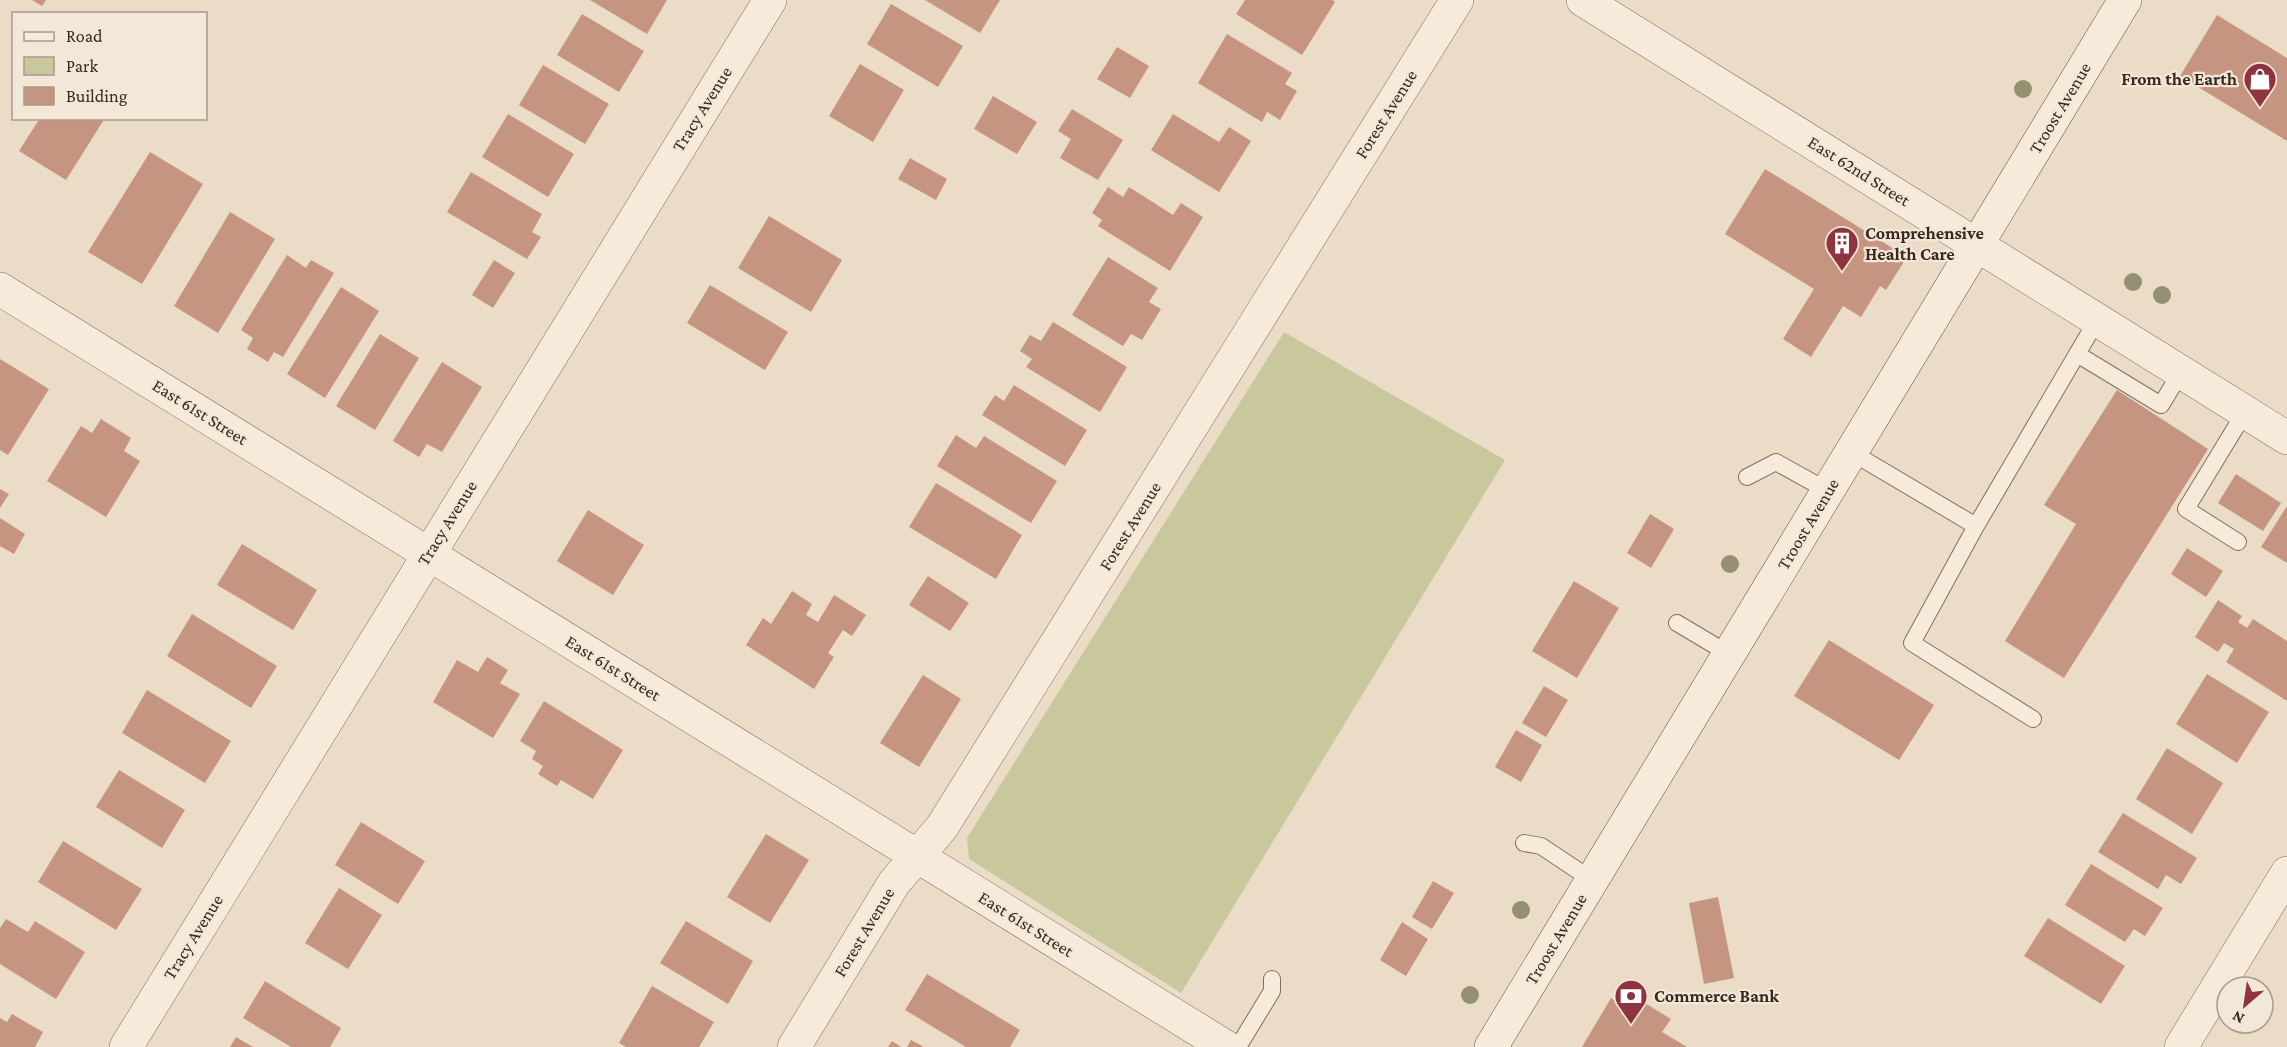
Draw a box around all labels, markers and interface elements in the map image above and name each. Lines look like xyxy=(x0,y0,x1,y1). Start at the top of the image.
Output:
legend xyxy=(12,12,207,120)
text: Road xyxy=(66,26,103,46)
text: Park xyxy=(66,56,98,76)
street label: Troost Avenue xyxy=(2025,59,2095,157)
shop icon: From the Earth xyxy=(2242,61,2278,108)
street label: Tracy Avenue xyxy=(668,63,736,155)
street label: Forest Avenue xyxy=(1351,66,1421,162)
place label: From the Earth xyxy=(2121,69,2238,89)
text: Building xyxy=(66,86,128,106)
street label: East 62nd Street xyxy=(1804,132,1915,211)
place label: Comprehensive Health Care xyxy=(1865,223,1984,264)
building icon: Comprehensive Health Care xyxy=(1824,225,1860,272)
street label: East 61st Street xyxy=(149,375,252,450)
street label: Troost Avenue xyxy=(1773,475,1843,573)
street label: Tracy Avenue xyxy=(413,477,481,569)
street label: Forest Avenue xyxy=(1095,478,1165,574)
street label: East 61st Street xyxy=(562,631,665,706)
street label: Forest Avenue xyxy=(829,884,899,980)
street label: East 61st Street xyxy=(975,887,1078,962)
street label: Troost Avenue xyxy=(1521,890,1591,988)
street label: Tracy Avenue xyxy=(159,891,227,983)
north arrow xyxy=(2215,975,2275,1035)
bank icon: Commerce Bank xyxy=(1613,978,1649,1025)
place label: Commerce Bank xyxy=(1654,986,1779,1006)
text: N xyxy=(2229,1008,2247,1028)

